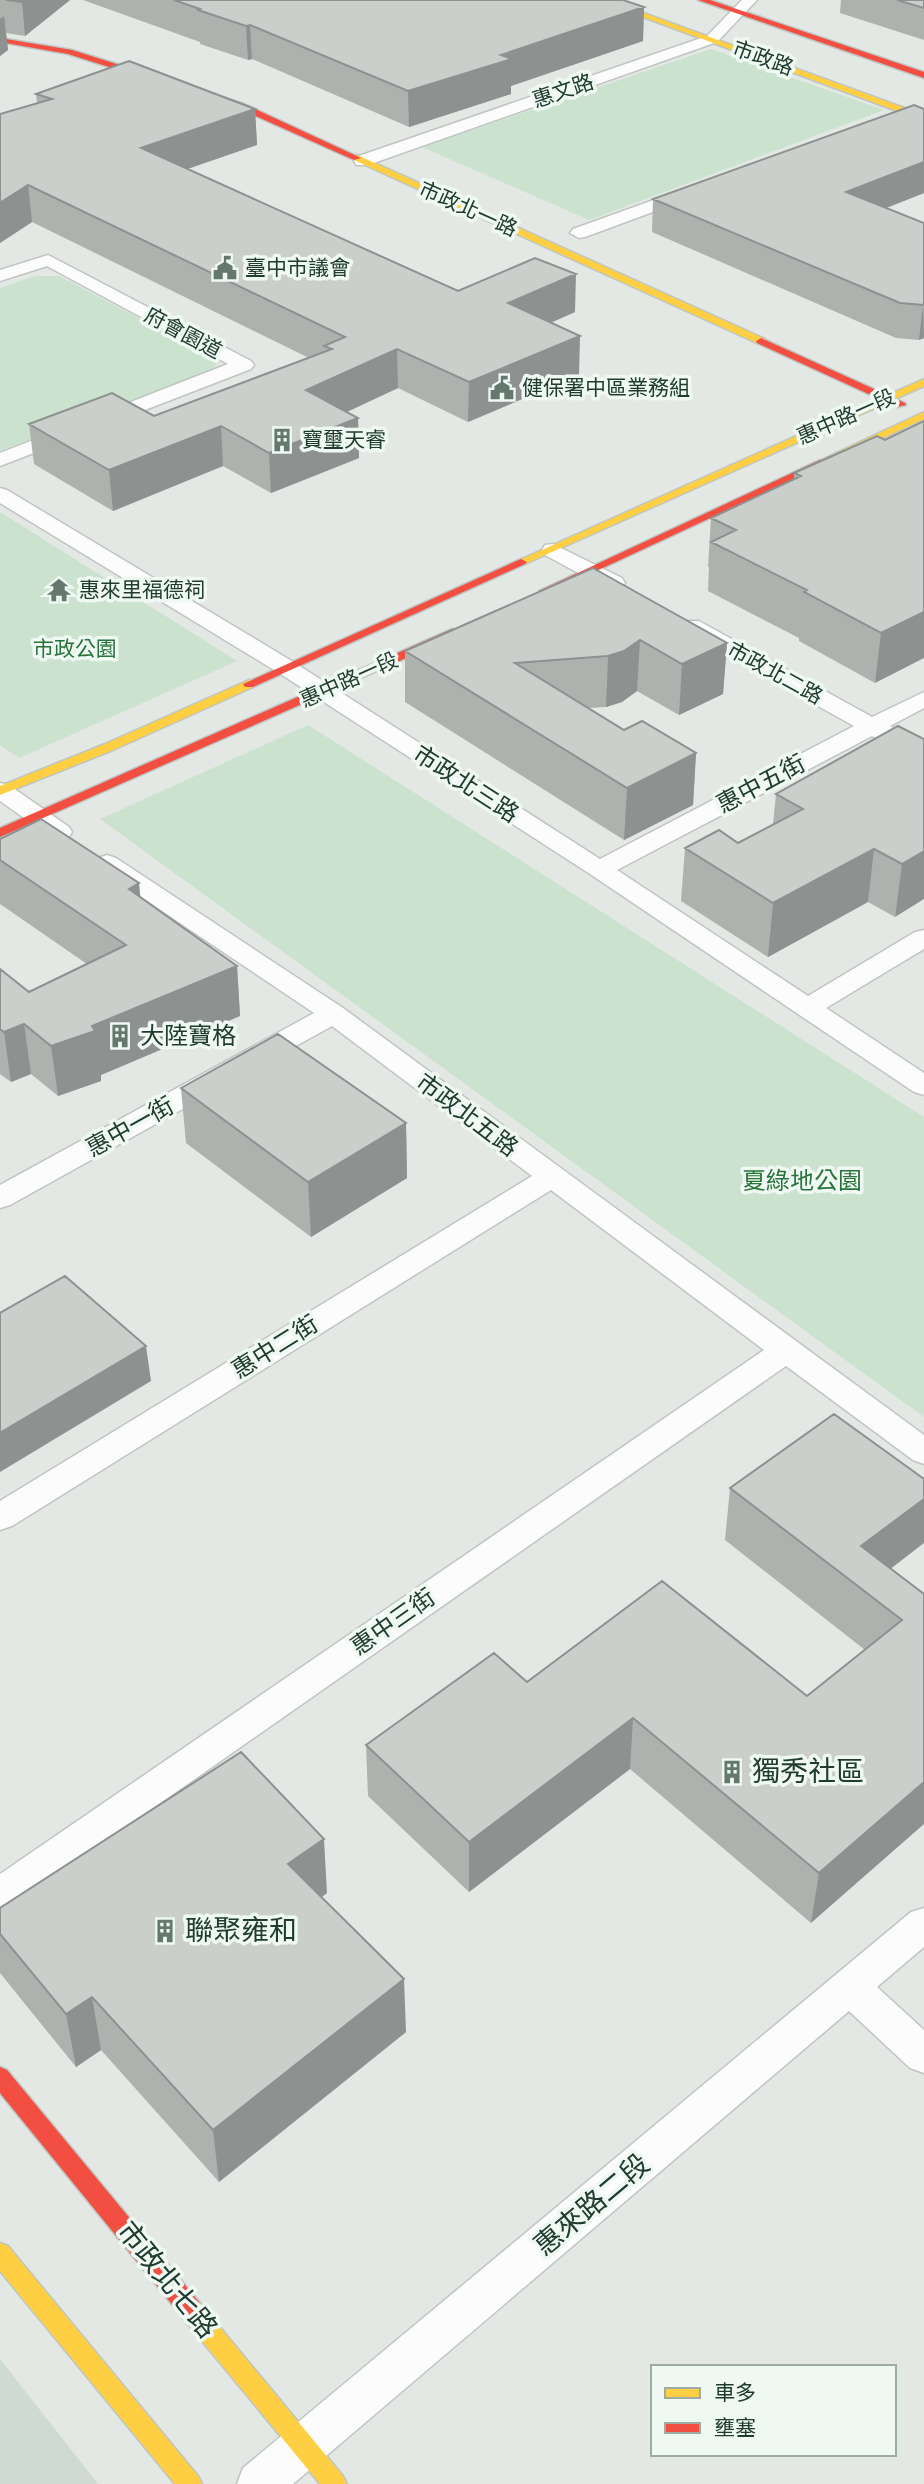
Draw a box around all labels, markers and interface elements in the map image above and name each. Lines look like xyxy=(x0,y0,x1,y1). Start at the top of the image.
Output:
street label: 市政路 xyxy=(729,35,797,81)
street label: 惠文路 xyxy=(529,68,597,114)
street label: 市政北一路 xyxy=(415,176,521,242)
public building icon: 臺中市議會 xyxy=(211,254,239,282)
place label: 臺中市議會 xyxy=(245,255,350,281)
street label: 府會園道 xyxy=(140,302,226,364)
public building icon: 健保署中區業務組 xyxy=(488,374,516,402)
place label: 健保署中區業務組 xyxy=(522,375,690,401)
street label: 惠中路一段 xyxy=(793,384,899,450)
building icon: 寶璽天睿 xyxy=(268,426,296,454)
place label: 寶璽天睿 xyxy=(302,427,386,453)
temple icon: 惠來里福德祠 xyxy=(45,576,73,604)
place label: 惠來里福德祠 xyxy=(79,577,205,603)
park label: 市政公園 xyxy=(33,636,117,662)
street label: 市政北二路 xyxy=(723,636,827,710)
street label: 惠中路一段 xyxy=(296,647,402,713)
street label: 市政北三路 xyxy=(408,739,524,829)
street label: 惠中五街 xyxy=(712,748,810,820)
place label: 大陸寶格 xyxy=(140,1021,236,1051)
building icon: 大陸寶格 xyxy=(106,1022,134,1050)
street label: 市政北五路 xyxy=(410,1067,524,1163)
street label: 惠中一街 xyxy=(81,1091,179,1163)
park label: 夏綠地公園 xyxy=(742,1166,862,1196)
street label: 惠中二街 xyxy=(226,1309,324,1385)
street label: 惠中三街 xyxy=(345,1582,441,1662)
place label: 獨秀社區 xyxy=(752,1755,864,1789)
building icon: 獨秀社區 xyxy=(718,1758,746,1786)
place label: 聯聚雍和 xyxy=(185,1914,297,1948)
building icon: 聯聚雍和 xyxy=(151,1917,179,1945)
street label: 惠來路二段 xyxy=(527,2147,657,2263)
street label: 市政北七路 xyxy=(110,2215,224,2345)
legend xyxy=(651,2365,896,2456)
text: 車多 xyxy=(714,2380,756,2406)
text: 壅塞 xyxy=(714,2415,756,2441)

